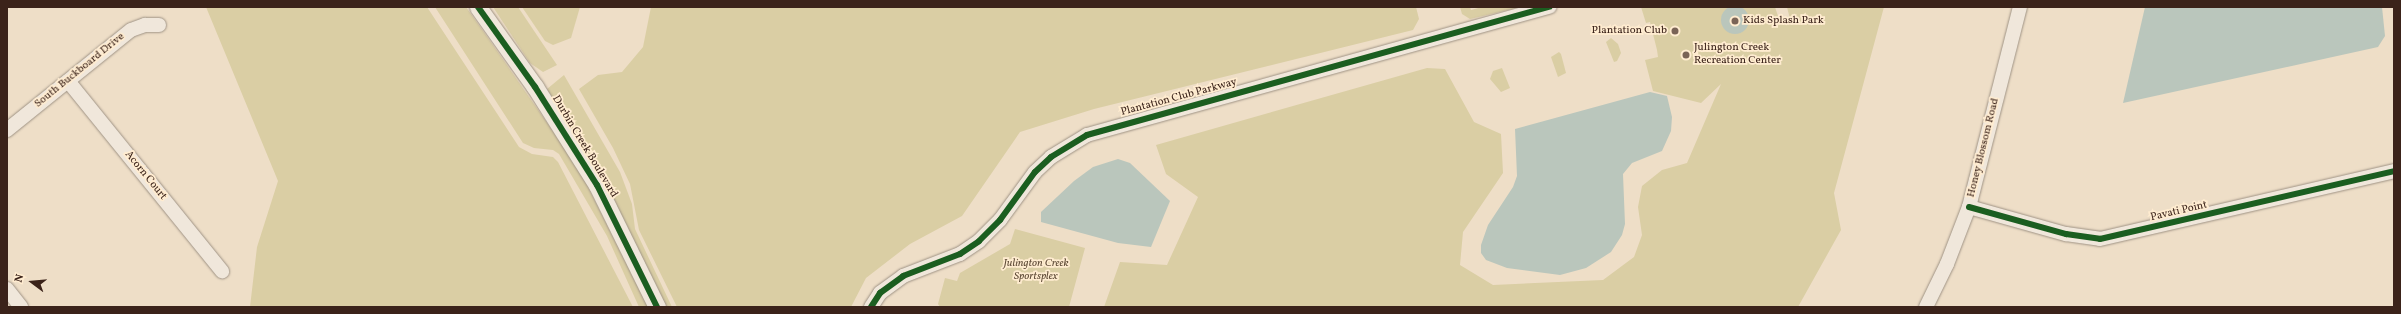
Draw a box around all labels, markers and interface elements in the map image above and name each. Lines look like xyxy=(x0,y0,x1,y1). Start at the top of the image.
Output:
place label: Kids Splash Park xyxy=(1743,14,1824,28)
marker: Kids Splash Park xyxy=(1730,16,1740,26)
place label: Plantation Club xyxy=(1592,24,1667,38)
marker: Plantation Club xyxy=(1670,26,1680,36)
street label: South Buckboard Drive xyxy=(32,31,128,111)
place label: Julington Creek Recreation Center xyxy=(1694,42,1781,68)
marker: Julington Creek Recreation Center xyxy=(1681,50,1691,60)
street label: Plantation Club Parkway xyxy=(1119,76,1239,120)
street label: Durbin Creek Boulevard xyxy=(548,94,620,200)
street label: Honey Blossom Road xyxy=(1965,97,2003,199)
street label: Acorn Court xyxy=(121,149,169,203)
street label: Pavati Point xyxy=(2149,199,2209,225)
park label: Julington Creek Sportsplex xyxy=(1003,258,1069,284)
north arrow xyxy=(12,262,52,302)
text: N xyxy=(12,273,28,284)

